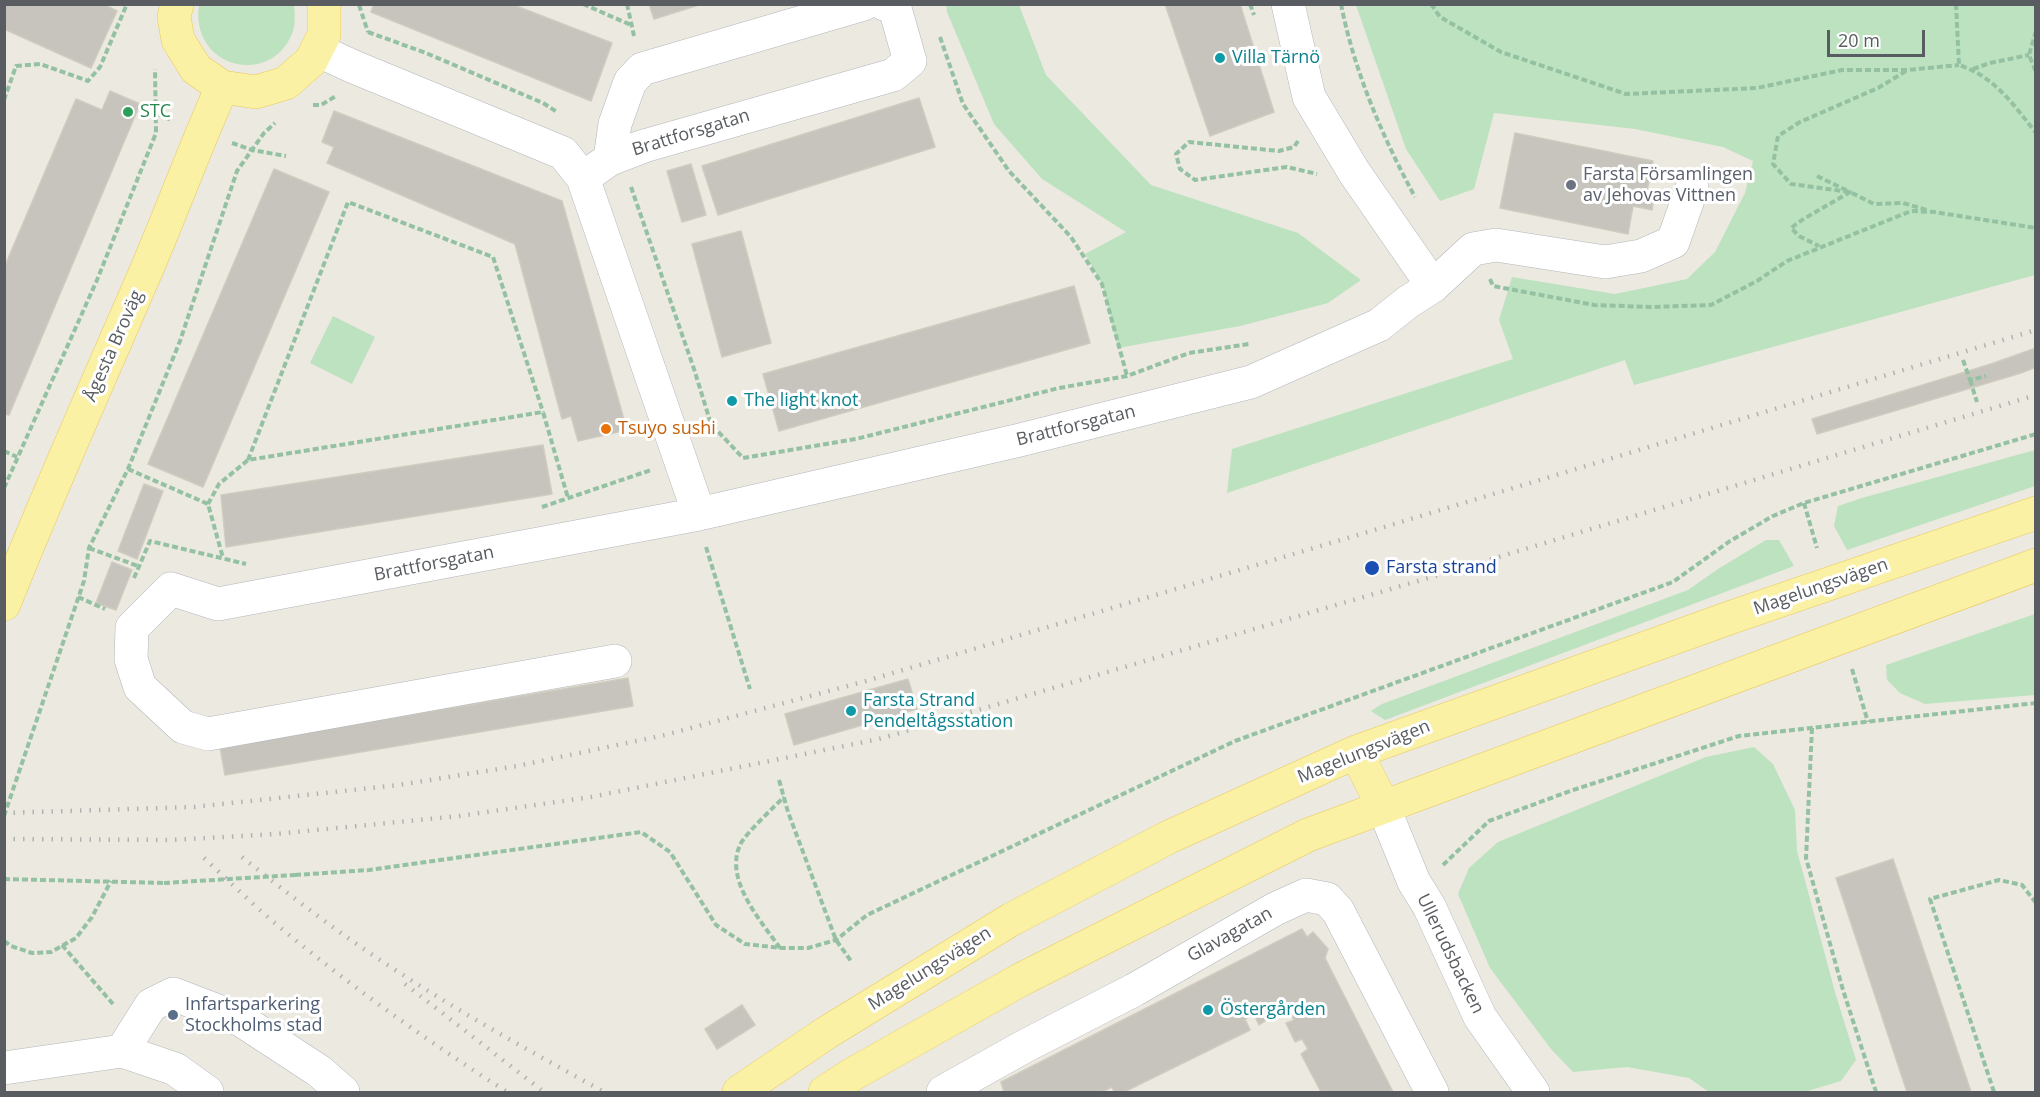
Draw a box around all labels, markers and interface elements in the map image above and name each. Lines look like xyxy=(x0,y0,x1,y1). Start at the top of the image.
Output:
scale bar xyxy=(1830,18,1928,56)
text: 20 m xyxy=(1838,28,1880,52)
place label: Villa Tärnö xyxy=(1232,47,1320,69)
marker: Villa Tärnö xyxy=(1213,51,1227,65)
place label: STC xyxy=(140,101,171,123)
marker: STC xyxy=(121,105,135,119)
street label: Brattforsgatan xyxy=(630,105,752,161)
place label: Farsta Församlingen av Jehovas Vittnen xyxy=(1583,164,1753,207)
marker: Farsta Församlingen av Jehovas Vittnen xyxy=(1564,178,1578,192)
street label: Ågesta Broväg xyxy=(80,287,148,405)
place label: The light knot xyxy=(744,390,858,412)
marker: The light knot xyxy=(725,394,739,408)
street label: Brattforsgatan xyxy=(1014,401,1138,451)
place label: Tsuyo sushi xyxy=(618,418,716,440)
marker: Tsuyo sushi xyxy=(599,422,613,436)
street label: Brattforsgatan xyxy=(372,542,496,586)
street label: Magelungsvägen xyxy=(1751,554,1891,620)
place label: Farsta strand xyxy=(1386,557,1497,579)
marker: Farsta strand xyxy=(1363,559,1381,577)
place label: Farsta Strand Pendeltågsstation xyxy=(863,690,1013,732)
marker: Farsta Strand Pendeltågsstation xyxy=(844,704,858,718)
street label: Magelungsvägen xyxy=(1295,716,1433,788)
street label: Ullerudsbacken xyxy=(1412,891,1488,1017)
street label: Glavagatan xyxy=(1184,903,1276,967)
street label: Magelungsvägen xyxy=(865,922,995,1016)
place label: Infartsparkering Stockholms stad xyxy=(185,994,323,1036)
place label: Östergården xyxy=(1220,999,1326,1021)
marker: Östergården xyxy=(1201,1003,1215,1017)
marker: Infartsparkering Stockholms stad xyxy=(166,1008,180,1022)

